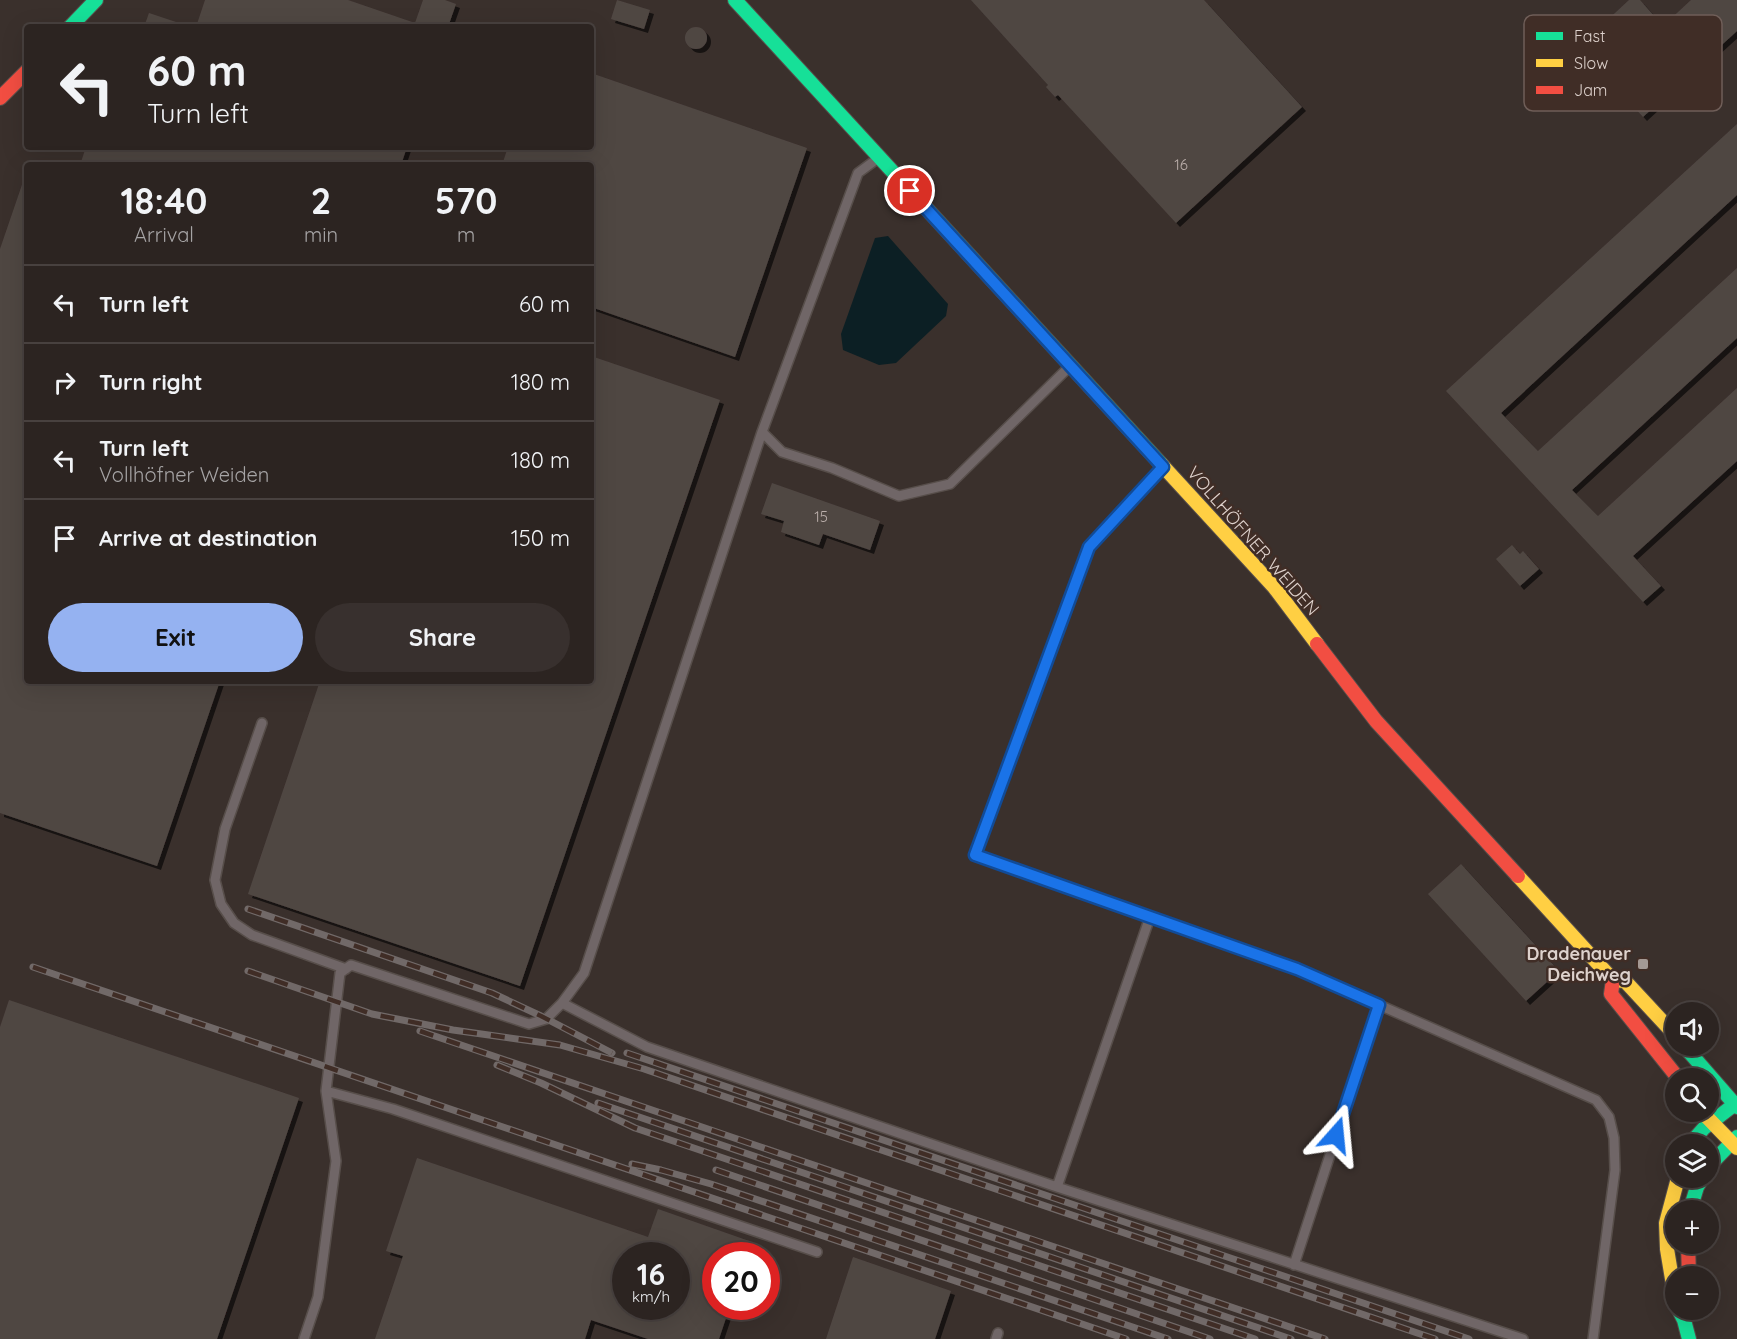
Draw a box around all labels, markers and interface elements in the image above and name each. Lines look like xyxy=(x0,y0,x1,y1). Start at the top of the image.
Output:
legend xyxy=(1524,15,1722,111)
text: Fast xyxy=(1574,26,1605,46)
text: 60 m xyxy=(147,44,247,97)
icon: left xyxy=(48,48,126,126)
text: Slow xyxy=(1574,53,1608,73)
text: Jam xyxy=(1574,80,1607,100)
text: Turn left xyxy=(147,96,249,130)
house number: 16 xyxy=(1174,155,1188,174)
pin xyxy=(884,165,935,216)
icon: arrive xyxy=(893,174,926,207)
text: 18:40 xyxy=(121,178,207,223)
text: 2 xyxy=(311,178,331,223)
text: 570 xyxy=(435,178,497,223)
text: Arrival xyxy=(134,222,194,247)
text: min xyxy=(304,222,338,247)
text: m xyxy=(457,222,475,247)
icon: left xyxy=(48,288,81,321)
text: Turn left xyxy=(99,290,189,318)
text: 60 m xyxy=(519,290,570,318)
icon: right xyxy=(48,366,81,399)
text: Turn right xyxy=(99,368,203,396)
text: 180 m xyxy=(511,368,570,396)
text: Turn left xyxy=(99,434,189,462)
icon: left xyxy=(48,444,81,477)
text: 180 m xyxy=(511,446,570,474)
street label: VOLLHÖFNER WEIDEN xyxy=(1182,461,1324,620)
text: Vollhöfner Weiden xyxy=(99,462,269,487)
house number: 15 xyxy=(814,507,828,526)
icon: arrive xyxy=(48,522,81,555)
text: Arrive at destination xyxy=(99,524,317,552)
text: 150 m xyxy=(511,524,570,552)
button: Exit xyxy=(48,603,303,672)
button: Share xyxy=(315,603,570,672)
place label: Dradenauer Deichweg xyxy=(1526,942,1631,986)
marker: Dradenauer Deichweg xyxy=(1636,957,1650,971)
map controls xyxy=(1665,1002,1719,1320)
button: sound xyxy=(1665,1002,1719,1056)
button: search xyxy=(1665,1068,1719,1122)
position arrow xyxy=(1304,1103,1368,1167)
button: layers xyxy=(1665,1134,1719,1188)
button: + xyxy=(1665,1200,1719,1254)
speed limit sign: 20 xyxy=(702,1242,780,1320)
text: 16 xyxy=(637,1255,665,1293)
button: − xyxy=(1665,1266,1719,1320)
text: km/h xyxy=(632,1287,670,1306)

